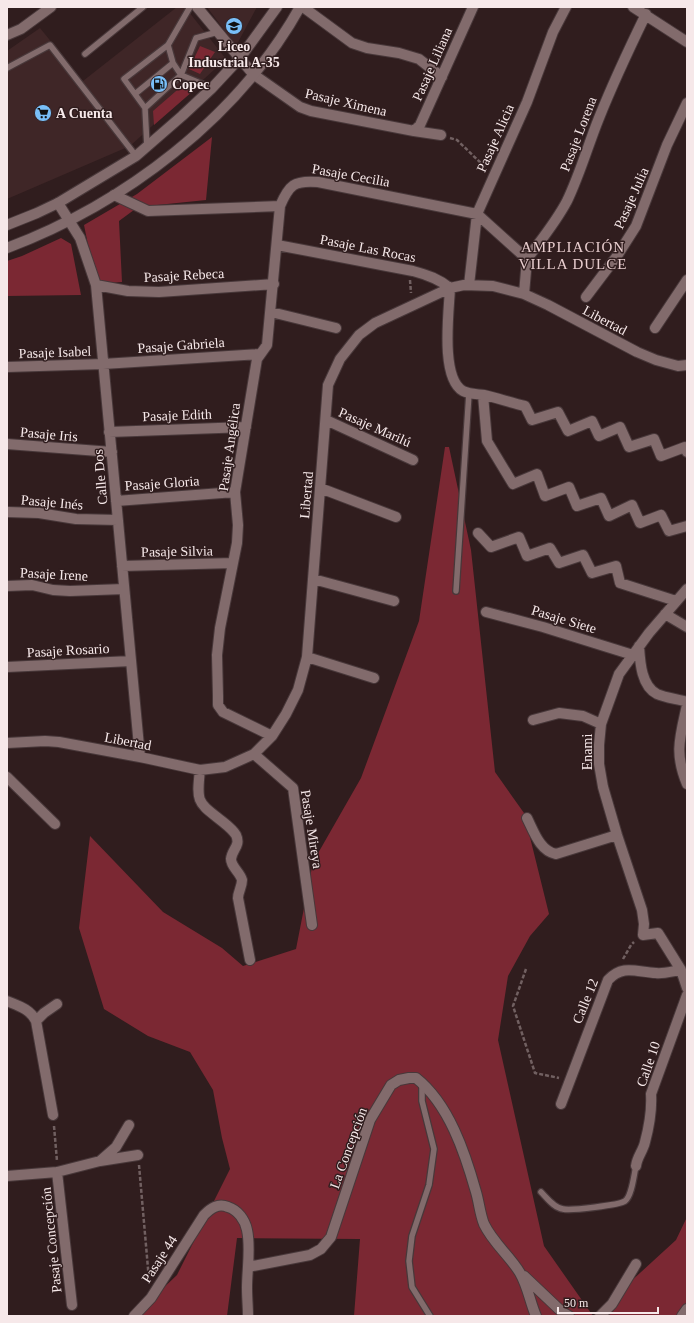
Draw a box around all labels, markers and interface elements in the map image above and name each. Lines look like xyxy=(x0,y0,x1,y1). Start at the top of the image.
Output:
school or university icon: Liceo Industrial A-35 xyxy=(224,16,244,36)
street label: Pasaje Liliana xyxy=(410,24,456,103)
place label: Liceo Industrial A-35 xyxy=(188,39,280,70)
fuel station icon: Copec xyxy=(149,74,169,94)
place label: Copec xyxy=(172,77,209,92)
street label: Pasaje Ximena xyxy=(303,86,389,119)
street label: Pasaje Lorena xyxy=(557,94,600,174)
street label: Pasaje Alicia xyxy=(474,101,517,174)
supermarket icon: A Cuenta xyxy=(33,103,53,123)
place label: A Cuenta xyxy=(56,106,112,121)
street label: Pasaje Cecilia xyxy=(311,161,392,190)
street label: Pasaje Julia xyxy=(611,164,652,231)
street label: Pasaje Las Rocas xyxy=(319,232,417,265)
district label: AMPLIACIÓN VILLA DULCE xyxy=(519,239,627,272)
street label: Pasaje Rebeca xyxy=(143,266,225,285)
street label: Libertad xyxy=(580,303,629,338)
street label: Pasaje Gabriela xyxy=(137,335,226,356)
street label: Pasaje Isabel xyxy=(18,344,92,361)
street label: Pasaje Angélica xyxy=(216,401,243,492)
street label: Pasaje Marilú xyxy=(336,405,413,450)
street label: Pasaje Edith xyxy=(142,407,212,424)
street label: Pasaje Iris xyxy=(19,425,78,444)
street label: Calle Dos xyxy=(91,449,110,505)
street label: Libertad xyxy=(297,471,316,519)
street label: Pasaje Gloria xyxy=(124,473,201,494)
street label: Pasaje Inés xyxy=(20,492,84,513)
street label: Pasaje Silvia xyxy=(141,543,214,560)
street label: Pasaje Irene xyxy=(20,565,88,584)
street label: Pasaje Siete xyxy=(529,602,598,636)
street label: Pasaje Rosario xyxy=(26,641,110,660)
street label: Libertad xyxy=(103,730,153,753)
street label: Enami xyxy=(580,734,595,770)
street label: Pasaje Mireya xyxy=(298,789,325,870)
street label: Calle 12 xyxy=(570,977,601,1026)
street label: Calle 10 xyxy=(634,1039,663,1089)
street label: La Concepción xyxy=(327,1106,370,1191)
street label: Pasaje Concepción xyxy=(38,1186,65,1294)
street label: Pasaje 44 xyxy=(139,1233,180,1286)
scale bar xyxy=(558,1289,658,1315)
text: 50 m xyxy=(564,1296,589,1310)

